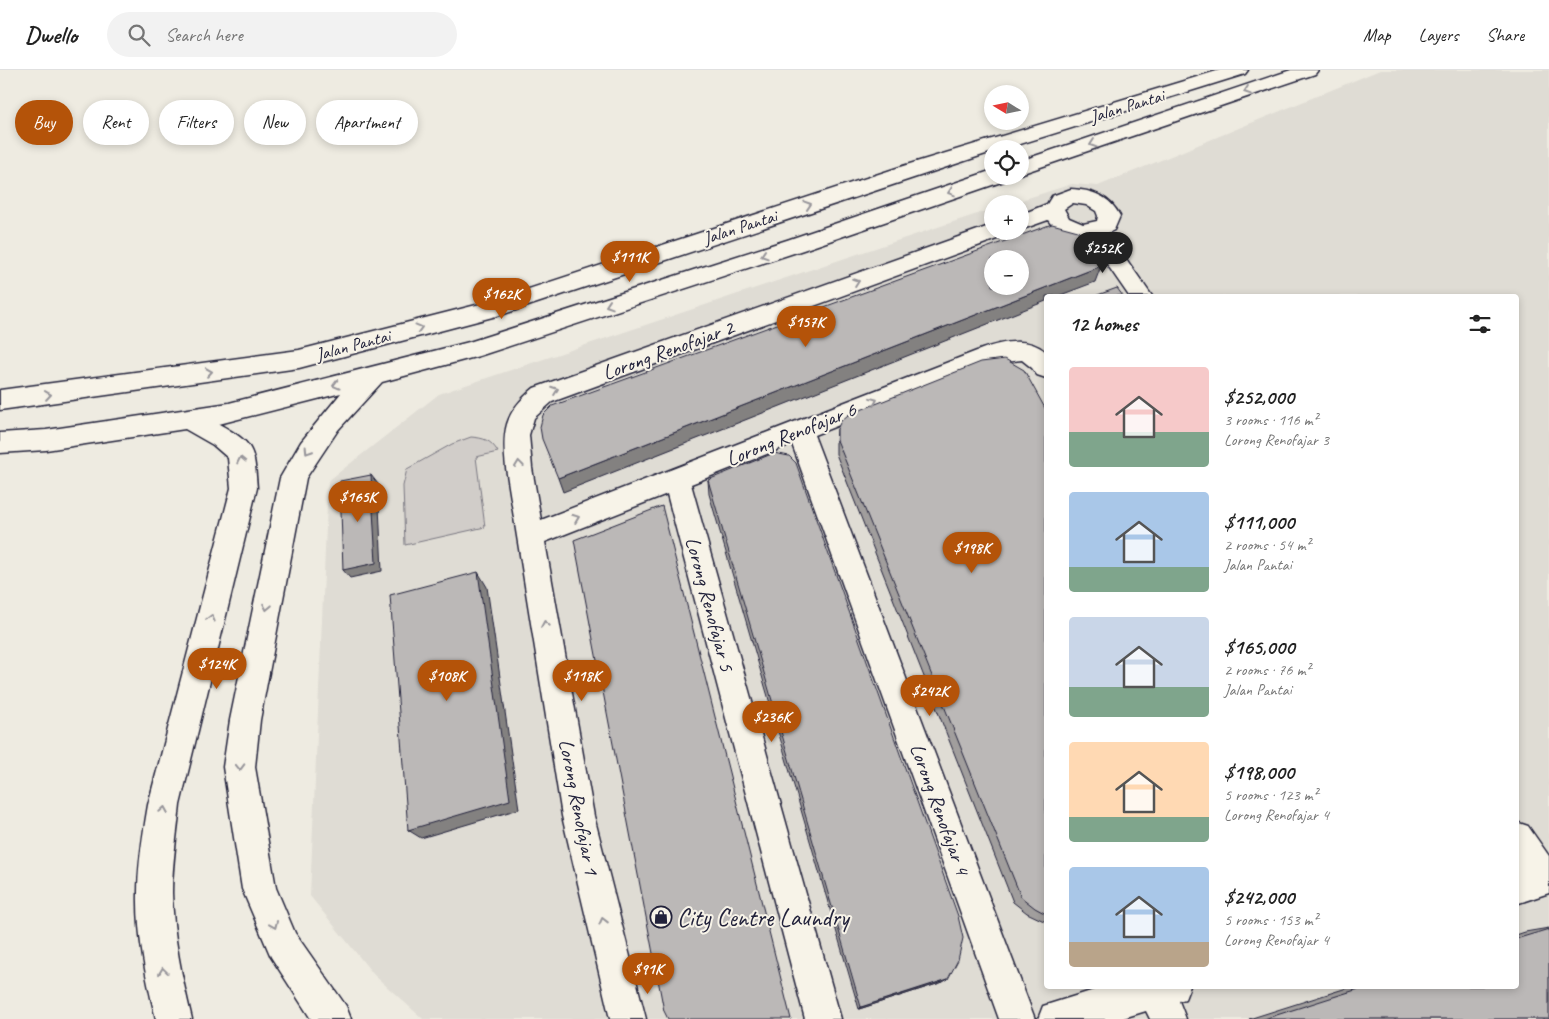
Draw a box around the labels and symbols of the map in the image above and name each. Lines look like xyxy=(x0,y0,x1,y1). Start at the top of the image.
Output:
street label: Jalan Pantai xyxy=(1086,84,1169,128)
north arrow xyxy=(984,85,1029,130)
one-way arrow xyxy=(1243,86,1251,96)
one-way arrow xyxy=(1089,138,1097,148)
one-way arrow xyxy=(947,186,956,196)
one-way arrow xyxy=(803,201,811,211)
street label: Jalan Pantai xyxy=(699,204,782,250)
pin: $252K xyxy=(1068,232,1138,274)
pin: $111K xyxy=(595,240,665,283)
one-way arrow xyxy=(760,249,769,259)
pin: $162K xyxy=(467,278,537,320)
one-way arrow xyxy=(851,278,860,288)
one-way arrow xyxy=(606,300,614,310)
pin: $157K xyxy=(771,306,841,348)
street label: Lorong Renofajar 2 xyxy=(599,314,739,386)
one-way arrow xyxy=(415,323,423,333)
street label: Jalan Pantai xyxy=(312,324,395,366)
one-way arrow xyxy=(206,367,214,378)
one-way arrow xyxy=(332,379,340,389)
one-way arrow xyxy=(550,386,559,396)
one-way arrow xyxy=(44,390,53,400)
street label: Lorong Renofajar 6 xyxy=(722,396,860,472)
one-way arrow xyxy=(869,396,878,407)
one-way arrow xyxy=(304,445,314,454)
one-way arrow xyxy=(236,456,247,465)
one-way arrow xyxy=(514,460,525,468)
pin: $165K xyxy=(323,480,393,523)
one-way arrow xyxy=(571,514,580,524)
pin: $198K xyxy=(937,532,1007,574)
street label: Lorong Renofajar 5 xyxy=(680,534,741,675)
one-way arrow xyxy=(263,603,273,612)
one-way arrow xyxy=(205,614,216,623)
one-way arrow xyxy=(541,620,551,629)
pin: $124K xyxy=(182,648,252,690)
pin: $108K xyxy=(412,660,482,702)
pin: $118K xyxy=(547,660,617,702)
pin: $242K xyxy=(895,674,965,717)
pin: $236K xyxy=(737,700,807,743)
street label: Lorong Renofajar 1 xyxy=(553,737,605,879)
street label: Lorong Renofajar 4 xyxy=(904,740,977,880)
one-way arrow xyxy=(235,764,245,771)
one-way arrow xyxy=(158,806,168,814)
place label: City Centre Laundry xyxy=(677,902,851,934)
shop icon: City Centre Laundry xyxy=(649,905,673,929)
one-way arrow xyxy=(598,917,609,926)
one-way arrow xyxy=(268,920,279,929)
pin: $91K xyxy=(618,952,678,995)
one-way arrow xyxy=(159,967,169,976)

